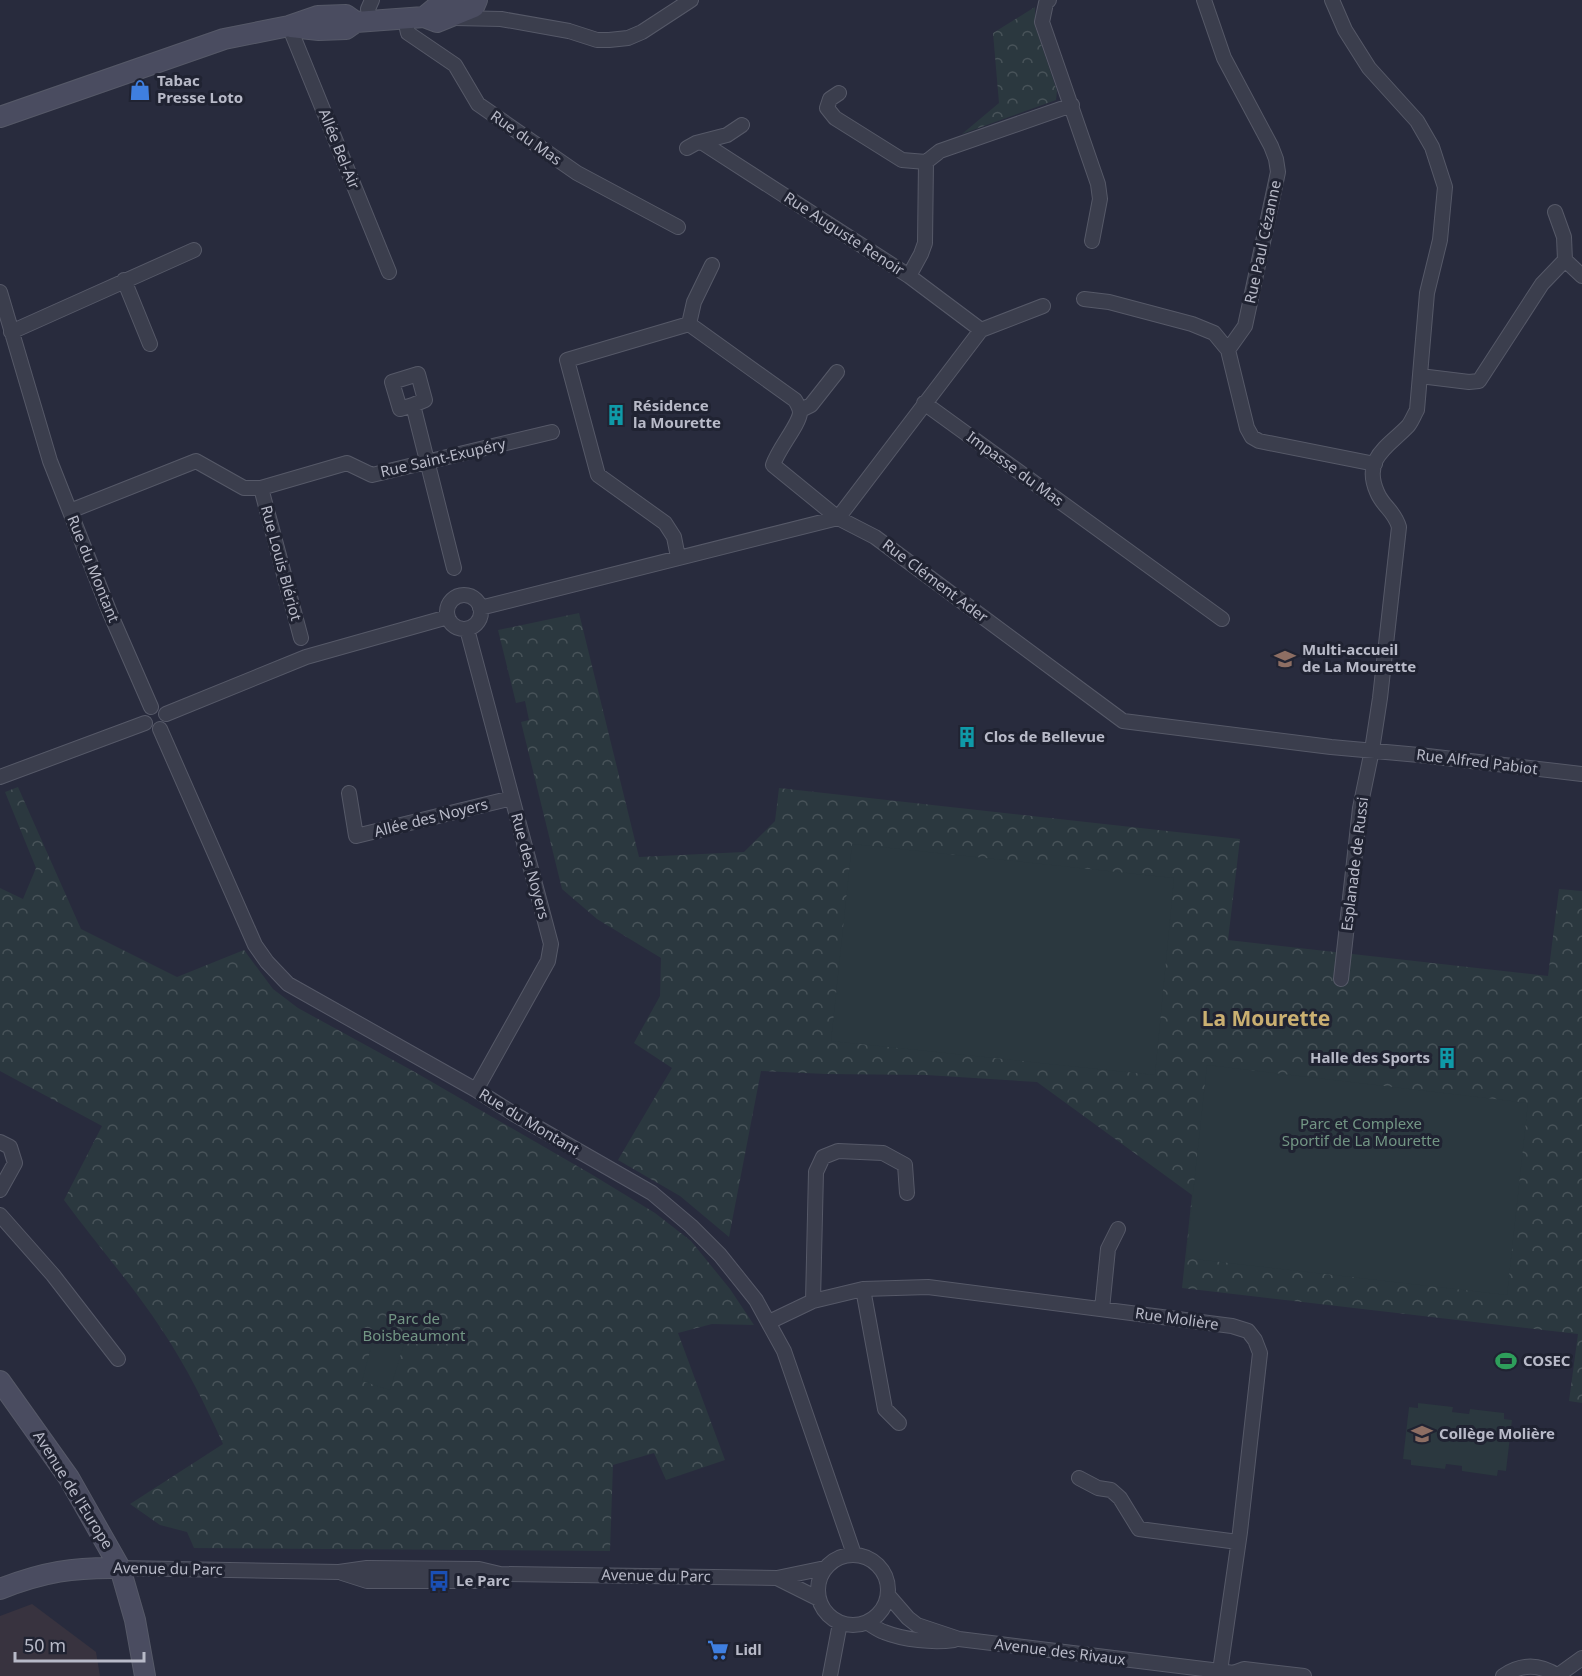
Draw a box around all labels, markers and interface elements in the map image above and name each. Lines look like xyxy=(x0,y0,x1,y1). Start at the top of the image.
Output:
place label: Tabac Presse Loto xyxy=(157,70,243,107)
shop icon: Tabac Presse Loto xyxy=(128,78,152,102)
street label: Rue du Mas xyxy=(487,105,566,169)
street label: Allée Bel-Air xyxy=(315,106,365,192)
street label: Rue Paul Cézanne xyxy=(1239,178,1285,305)
street label: Rue Auguste Renoir xyxy=(781,187,908,280)
place label: Résidence la Mourette xyxy=(633,395,721,432)
building icon: Résidence la Mourette xyxy=(604,403,628,427)
street label: Impasse du Mas xyxy=(963,426,1068,510)
street label: Rue Saint-Exupéry xyxy=(378,433,508,481)
street label: Rue Louis Blériot xyxy=(257,503,307,623)
street label: Rue du Montant xyxy=(63,512,125,626)
street label: Rue Clément Ader xyxy=(879,534,992,626)
place label: Multi-accueil de La Mourette xyxy=(1302,639,1416,676)
school or university icon: Multi-accueil de La Mourette xyxy=(1273,647,1297,671)
building icon: Clos de Bellevue xyxy=(955,725,979,749)
place label: Clos de Bellevue xyxy=(984,726,1105,746)
street label: Rue Alfred Pabiot xyxy=(1415,744,1540,778)
street label: Allée des Noyers xyxy=(372,793,490,841)
street label: Esplanade de Russi xyxy=(1336,796,1372,932)
street label: Rue des Noyers xyxy=(507,810,555,921)
district label: La Mourette xyxy=(1202,1004,1330,1032)
building icon: Halle des Sports xyxy=(1435,1046,1459,1070)
place label: Halle des Sports xyxy=(1310,1047,1430,1067)
street label: Rue du Montant xyxy=(476,1083,584,1159)
park label: Parc et Complexe Sportif de La Mourette xyxy=(1282,1113,1440,1150)
street label: Rue Molière xyxy=(1134,1302,1220,1334)
park label: Parc de Boisbeaumont xyxy=(362,1308,466,1345)
sports icon: COSEC xyxy=(1494,1349,1518,1373)
place label: COSEC xyxy=(1523,1350,1571,1370)
school or university icon: Collège Molière xyxy=(1410,1422,1434,1446)
place label: Collège Molière xyxy=(1439,1423,1555,1443)
street label: Avenue de l'Europe xyxy=(29,1427,118,1552)
street label: Avenue du Parc xyxy=(113,1557,223,1579)
street label: Avenue du Parc xyxy=(601,1564,711,1586)
bus stop icon: Le Parc xyxy=(427,1569,451,1593)
place label: Le Parc xyxy=(456,1570,510,1590)
scale bar xyxy=(15,1625,144,1663)
text: 50 m xyxy=(24,1633,66,1657)
street label: Avenue des Rivaux xyxy=(994,1633,1127,1669)
supermarket icon: Lidl xyxy=(706,1638,730,1662)
place label: Lidl xyxy=(735,1639,762,1659)

